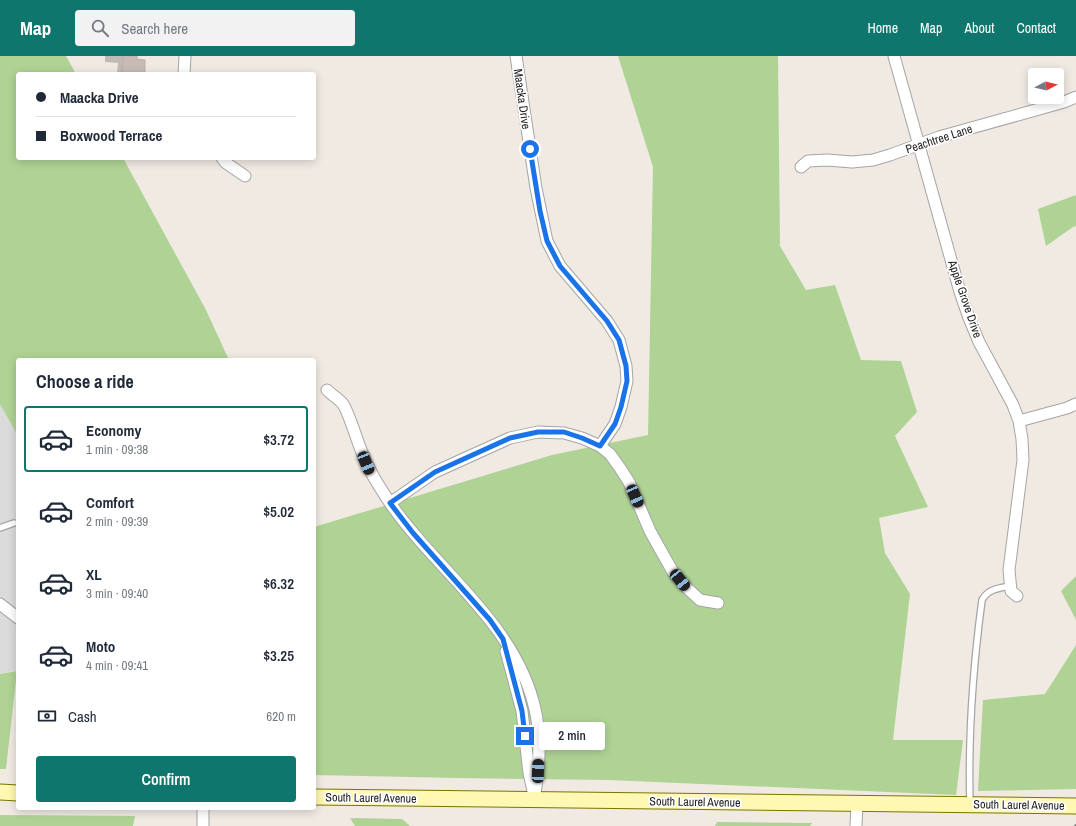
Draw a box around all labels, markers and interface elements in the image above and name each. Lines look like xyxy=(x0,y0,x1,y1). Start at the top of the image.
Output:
search box xyxy=(75,10,355,46)
text: Map xyxy=(20,15,51,41)
icon: search xyxy=(89,17,111,39)
text: Search here xyxy=(121,18,188,39)
text: Home xyxy=(867,19,898,37)
text: Map xyxy=(920,19,942,37)
text: About xyxy=(964,19,994,37)
text: Contact xyxy=(1016,19,1056,37)
street label: Maacka Drive xyxy=(510,68,534,130)
north arrow xyxy=(1028,68,1064,104)
map controls xyxy=(1028,68,1064,104)
text: Maacka Drive xyxy=(60,87,139,108)
street label: Peachtree Lane xyxy=(903,121,975,157)
text: Boxwood Terrace xyxy=(60,125,162,146)
route start xyxy=(521,140,539,158)
street label: Apple Grove Drive xyxy=(944,257,986,340)
text: Choose a ride xyxy=(36,369,134,394)
text: Economy xyxy=(86,420,141,441)
icon: car xyxy=(38,421,74,457)
text: $3.72 xyxy=(263,429,294,450)
text: 1 min · 09:38 xyxy=(86,441,148,458)
car xyxy=(356,450,376,476)
car xyxy=(625,483,645,509)
text: Comfort xyxy=(86,492,134,513)
icon: car xyxy=(38,493,74,529)
text: $5.02 xyxy=(263,501,294,522)
text: 2 min · 09:39 xyxy=(86,513,148,530)
text: XL xyxy=(86,564,102,585)
icon: car xyxy=(38,565,74,601)
car xyxy=(668,567,692,593)
text: $6.32 xyxy=(263,573,294,594)
text: 3 min · 09:40 xyxy=(86,585,148,602)
text: Moto xyxy=(86,636,115,657)
icon: car xyxy=(38,637,74,673)
text: $3.25 xyxy=(263,645,294,666)
text: 4 min · 09:41 xyxy=(86,657,148,674)
icon: cash xyxy=(36,705,58,727)
text: Cash xyxy=(68,706,97,727)
text: 620 m xyxy=(266,708,296,725)
callout: 2 min xyxy=(539,722,605,750)
route end xyxy=(516,727,534,745)
text: 2 min xyxy=(558,727,586,744)
button: Confirm xyxy=(36,756,296,802)
car xyxy=(532,759,544,783)
street label: South Laurel Avenue xyxy=(325,789,417,807)
street label: South Laurel Avenue xyxy=(649,793,741,811)
street label: South Laurel Avenue xyxy=(973,796,1065,814)

